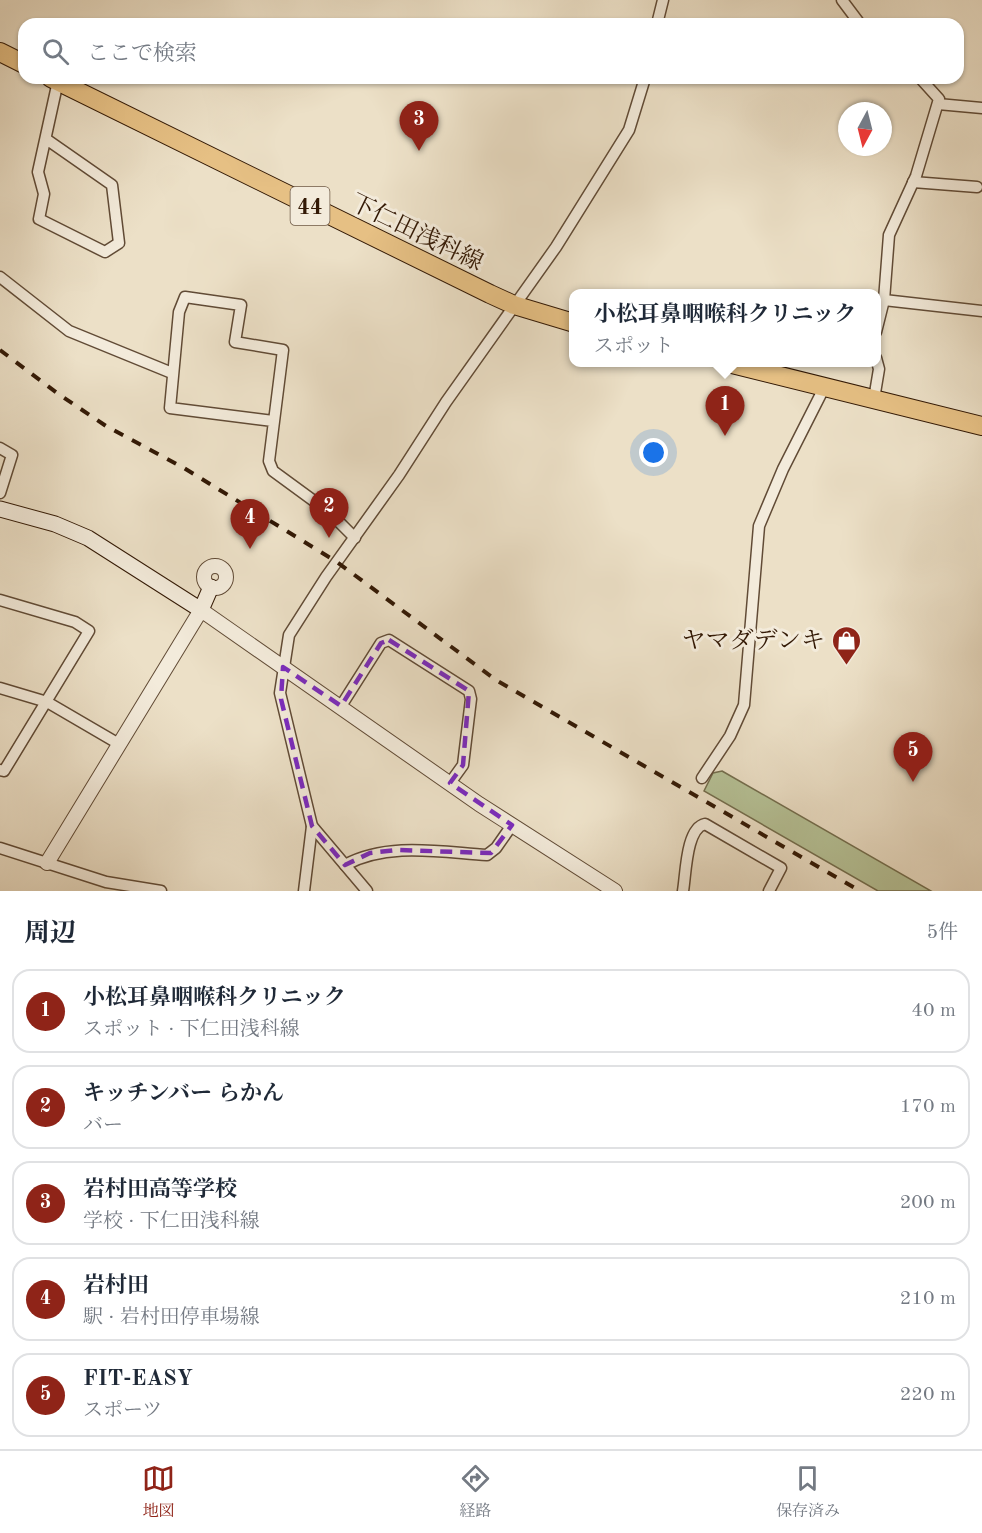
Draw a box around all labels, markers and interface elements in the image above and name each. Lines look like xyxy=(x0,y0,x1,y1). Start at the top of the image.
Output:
search box xyxy=(18,18,964,84)
icon: search xyxy=(39,35,72,68)
text: ここで検索 xyxy=(87,43,197,65)
pin: 3 xyxy=(400,102,438,151)
north arrow xyxy=(838,102,892,156)
road number: 44 xyxy=(290,187,330,225)
street label: 下仁田浅科線 xyxy=(346,189,487,276)
popup xyxy=(569,289,881,367)
text: 小松耳鼻咽喉科クリニック xyxy=(594,304,856,326)
text: スポット xyxy=(594,337,674,357)
pin: 1 xyxy=(706,386,744,436)
your location xyxy=(639,438,668,467)
pin: 2 xyxy=(310,488,348,538)
pin: 4 xyxy=(230,500,270,549)
shop icon: ヤマダデンキ xyxy=(830,624,862,666)
place label: ヤマダデンキ xyxy=(681,628,825,654)
pin: 5 xyxy=(894,732,932,782)
text: 周辺 xyxy=(24,921,76,947)
text: 5件 xyxy=(926,923,958,943)
text: 小松耳鼻咽喉科クリニック xyxy=(83,987,346,1009)
text: 1 xyxy=(40,1001,51,1021)
text: 40 m xyxy=(911,1001,956,1021)
text: スポット · 下仁田浅科線 xyxy=(83,1020,300,1040)
text: キッチンバー らかん xyxy=(83,1083,284,1105)
text: 2 xyxy=(40,1097,51,1117)
text: 170 m xyxy=(900,1097,956,1117)
text: バー xyxy=(83,1116,123,1136)
text: 岩村田高等学校 xyxy=(83,1179,237,1201)
text: 3 xyxy=(40,1193,51,1213)
text: 200 m xyxy=(900,1193,956,1213)
text: 学校 · 下仁田浅科線 xyxy=(83,1212,260,1232)
text: 岩村田 xyxy=(83,1275,149,1297)
text: 4 xyxy=(40,1289,51,1309)
text: 210 m xyxy=(900,1289,956,1309)
text: 駅 · 岩村田停車場線 xyxy=(83,1308,260,1328)
text: FIT-EASY xyxy=(83,1368,193,1390)
text: 5 xyxy=(40,1385,51,1405)
text: 220 m xyxy=(900,1385,956,1405)
text: スポーツ xyxy=(83,1401,162,1421)
tab: 地図 xyxy=(142,1462,175,1522)
tab: 経路 xyxy=(459,1462,492,1522)
tab: 保存済み xyxy=(776,1462,840,1522)

